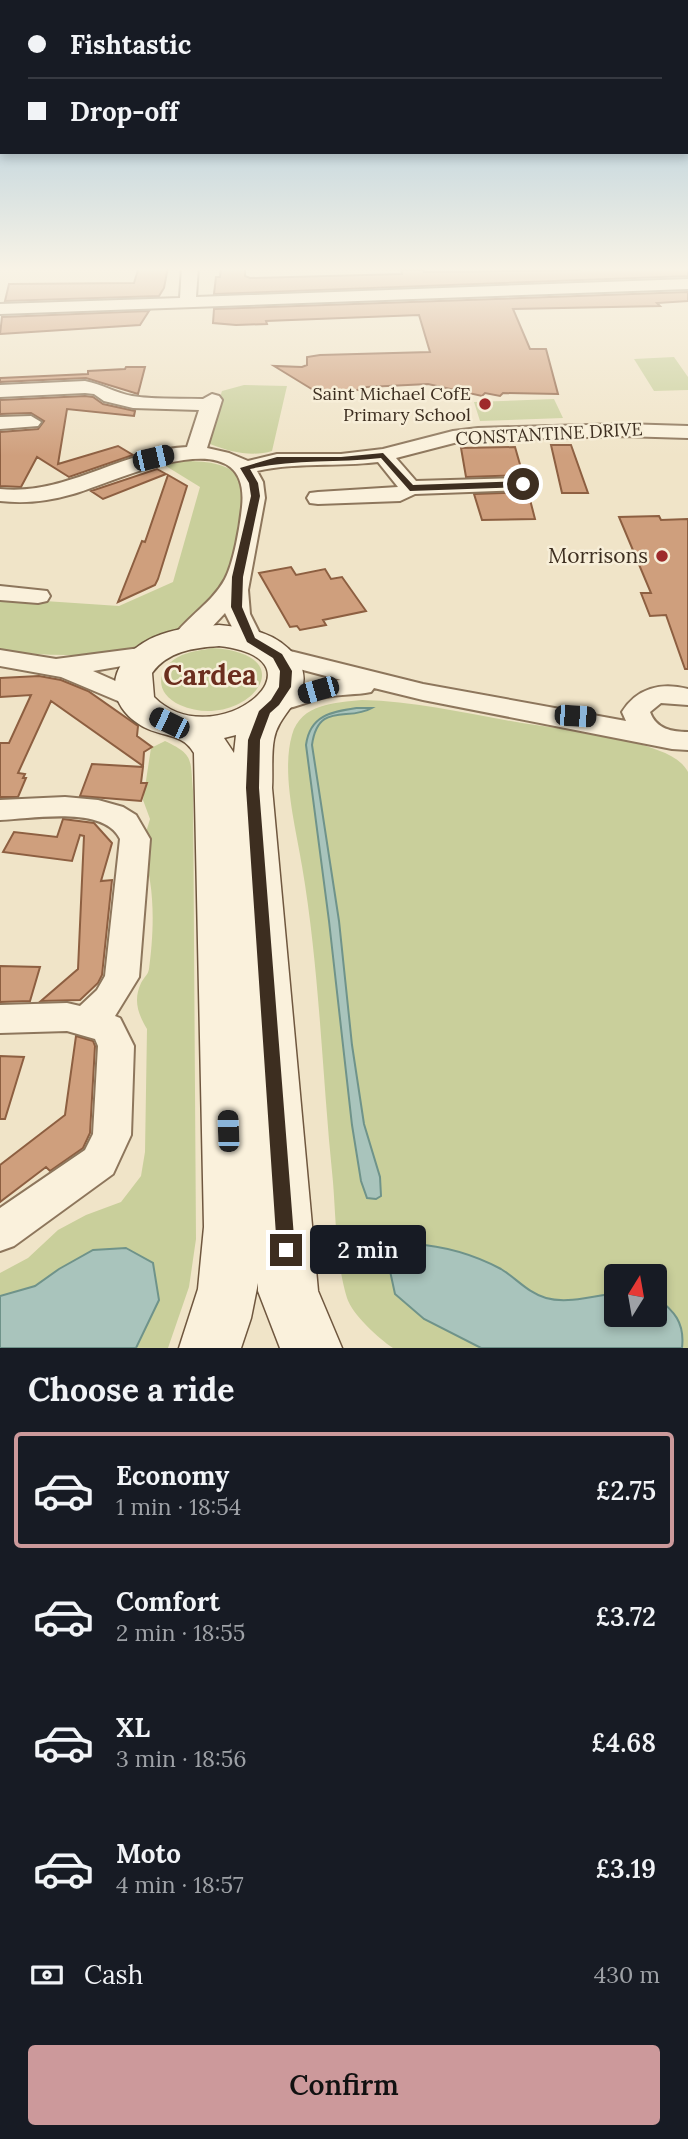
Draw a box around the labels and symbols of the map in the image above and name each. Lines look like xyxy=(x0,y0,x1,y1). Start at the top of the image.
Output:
place label: Saint Michael CofE Primary School xyxy=(313,382,471,426)
marker: Saint Michael CofE Primary School xyxy=(477,396,493,412)
street label: CONSTANTINE DRIVE xyxy=(455,417,643,450)
car xyxy=(131,443,176,473)
route start xyxy=(507,468,539,500)
place label: Morrisons xyxy=(548,542,648,569)
marker: Morrisons xyxy=(654,548,670,564)
district label: Cardea xyxy=(163,657,257,693)
car xyxy=(295,674,342,706)
car xyxy=(146,704,193,742)
car xyxy=(554,704,597,728)
car xyxy=(217,1110,240,1152)
callout: 2 min xyxy=(310,1226,426,1274)
route end xyxy=(270,1234,302,1266)
north arrow xyxy=(604,1264,667,1326)

